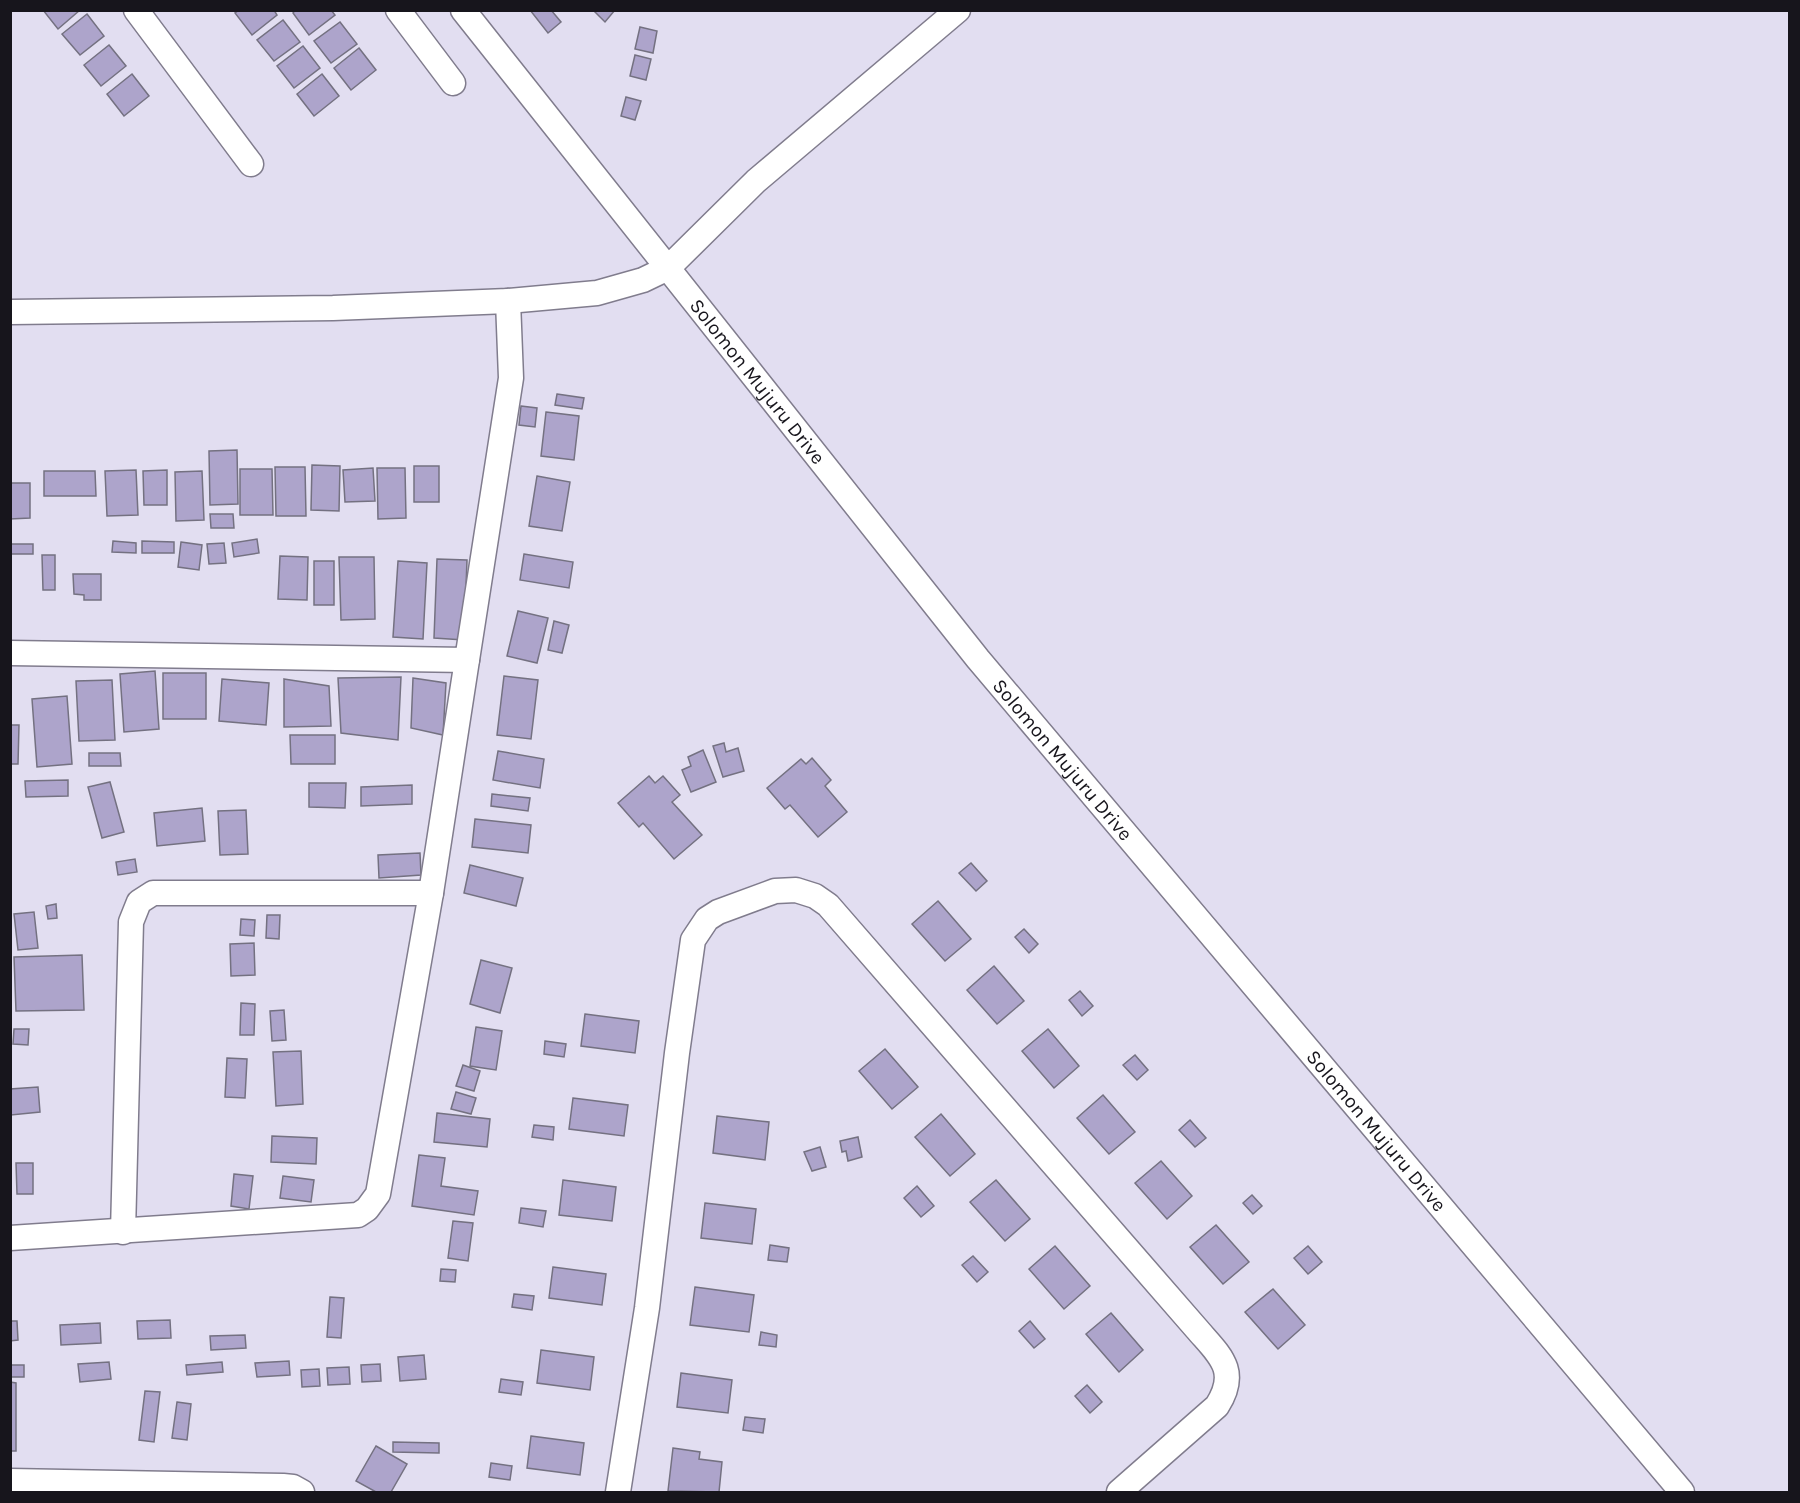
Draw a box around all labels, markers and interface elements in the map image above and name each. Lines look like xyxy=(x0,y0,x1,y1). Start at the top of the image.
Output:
street label: Solomon Mujuru Drive xyxy=(685,294,830,469)
street label: Solomon Mujuru Drive xyxy=(988,674,1138,845)
street label: Solomon Mujuru Drive xyxy=(1302,1045,1451,1216)

